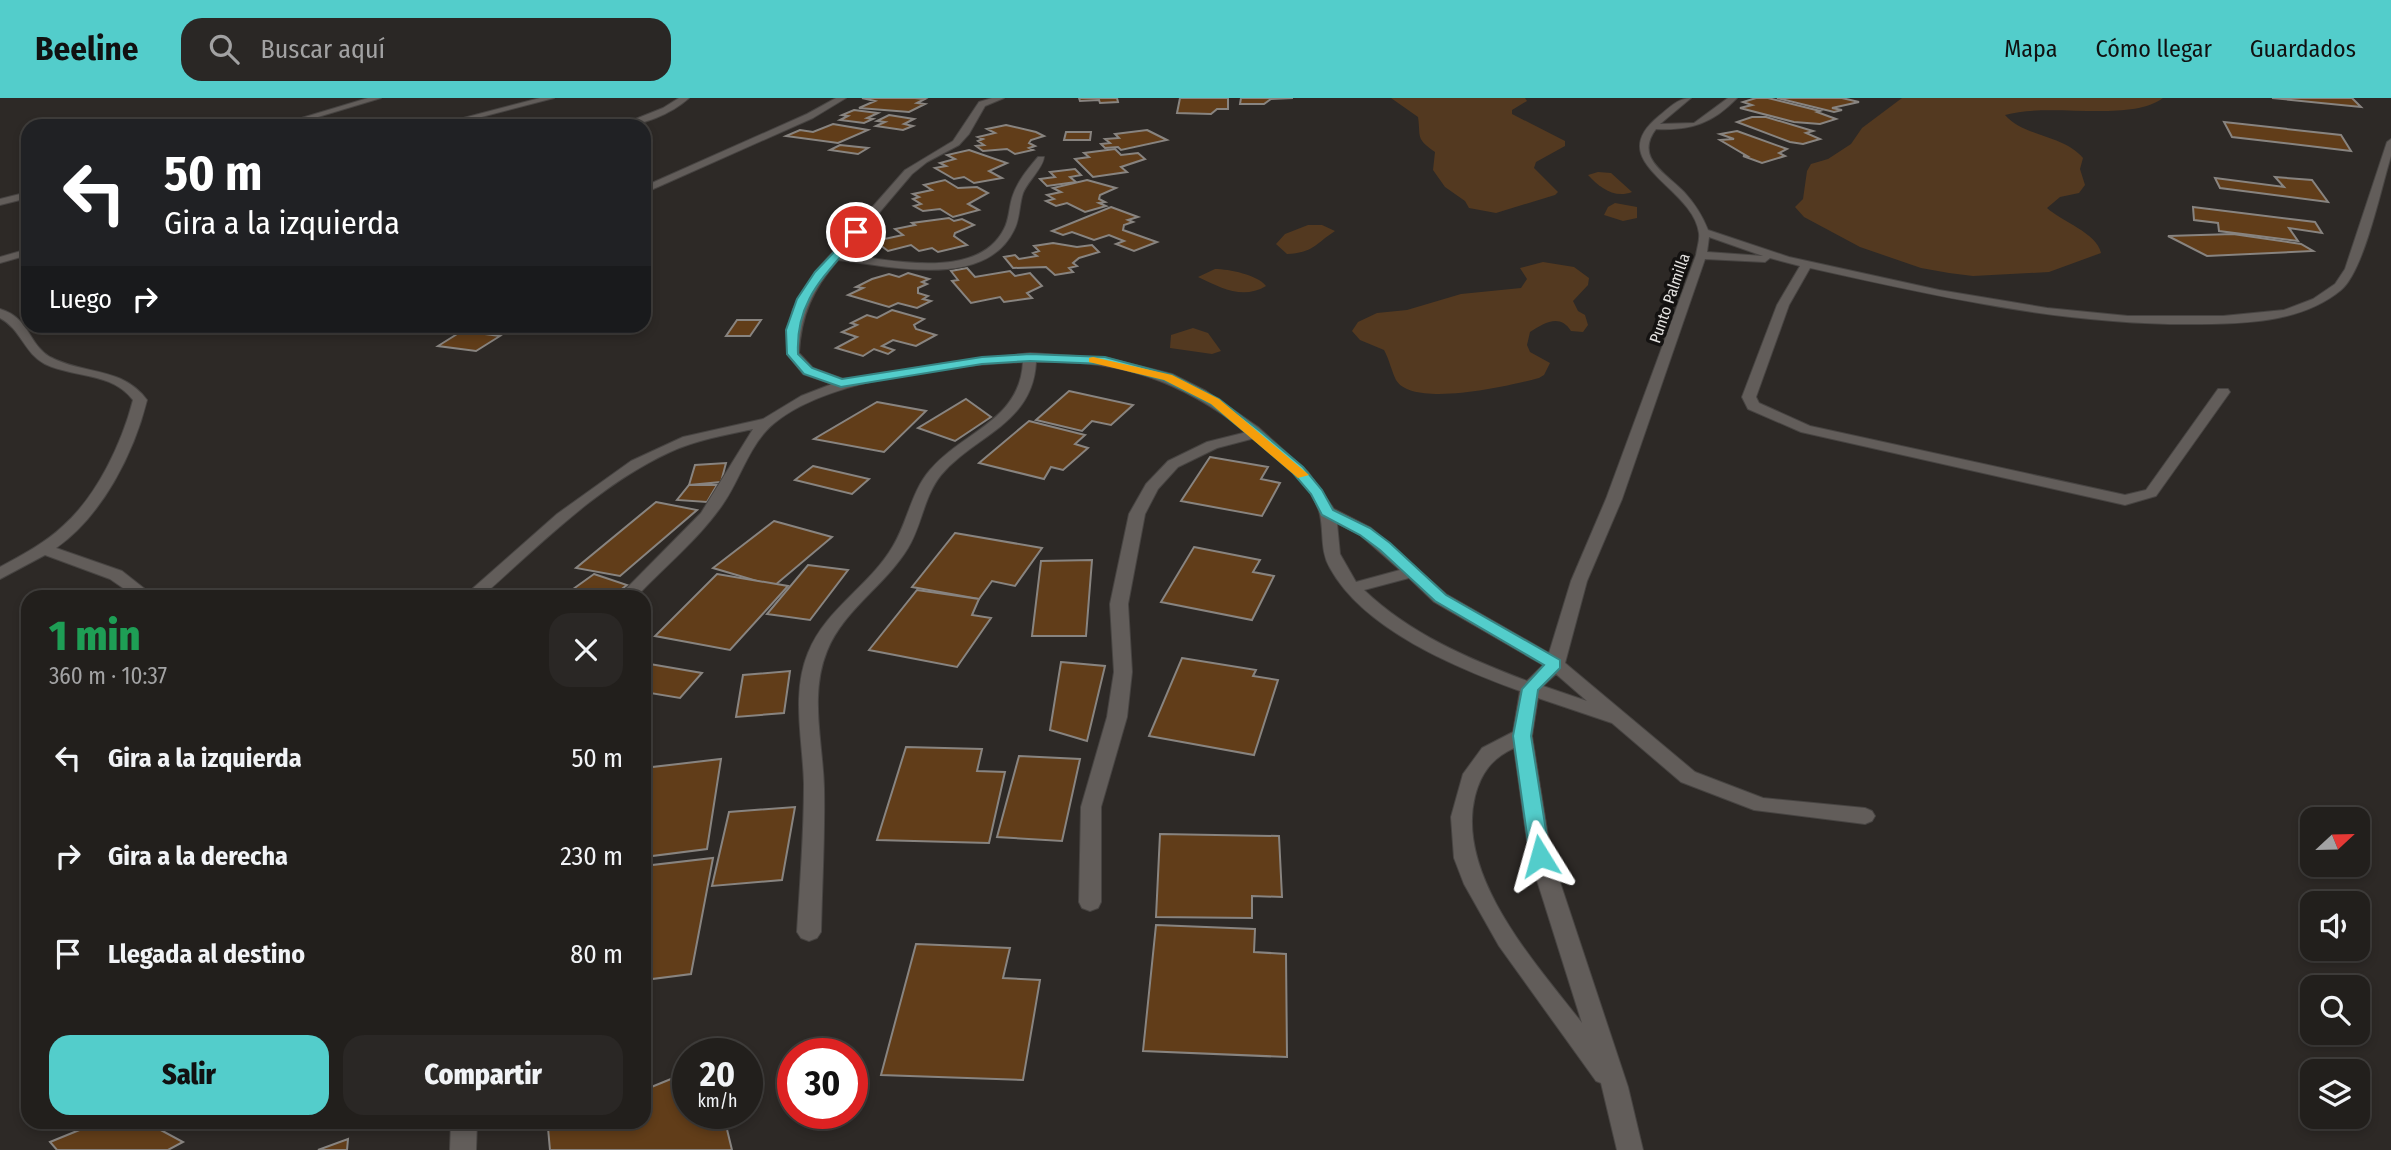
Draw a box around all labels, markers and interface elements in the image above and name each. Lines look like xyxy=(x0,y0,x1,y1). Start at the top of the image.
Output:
search box xyxy=(181,18,671,81)
text: Beeline xyxy=(35,29,139,69)
icon: search xyxy=(205,30,243,68)
text: Buscar aquí xyxy=(261,34,385,65)
text: Mapa xyxy=(2004,35,2057,63)
text: Cómo llegar xyxy=(2095,35,2212,63)
text: Guardados xyxy=(2250,35,2356,63)
text: 50 m xyxy=(164,144,262,203)
icon: left xyxy=(49,147,140,238)
pin xyxy=(826,202,886,262)
text: Gira a la izquierda xyxy=(164,204,400,242)
icon: arrive xyxy=(837,213,875,251)
street label: Punto Palmilla xyxy=(1645,251,1694,346)
icon: right xyxy=(126,280,164,318)
text: Luego xyxy=(49,284,112,315)
text: 1 min xyxy=(49,611,140,661)
button: close xyxy=(549,613,623,687)
text: 360 m · 10:37 xyxy=(49,662,167,690)
icon: left xyxy=(49,739,87,777)
text: Gira a la izquierda xyxy=(108,743,302,774)
text: 50 m xyxy=(571,743,623,774)
north arrow xyxy=(2300,807,2370,877)
map controls xyxy=(2300,807,2370,1129)
position arrow xyxy=(1503,819,1577,893)
icon: right xyxy=(49,837,87,875)
text: Gira a la derecha xyxy=(108,841,288,872)
text: 230 m xyxy=(560,841,623,872)
button: sound xyxy=(2300,891,2370,961)
icon: arrive xyxy=(49,935,87,973)
text: Llegada al destino xyxy=(108,939,305,970)
text: 80 m xyxy=(570,939,623,970)
button: search xyxy=(2300,975,2370,1045)
button: Salir xyxy=(49,1035,329,1115)
button: Compartir xyxy=(343,1035,623,1115)
speed limit sign: 30 xyxy=(777,1038,868,1129)
text: 20 xyxy=(700,1053,735,1095)
button: layers xyxy=(2300,1059,2370,1129)
text: km/h xyxy=(697,1090,738,1112)

